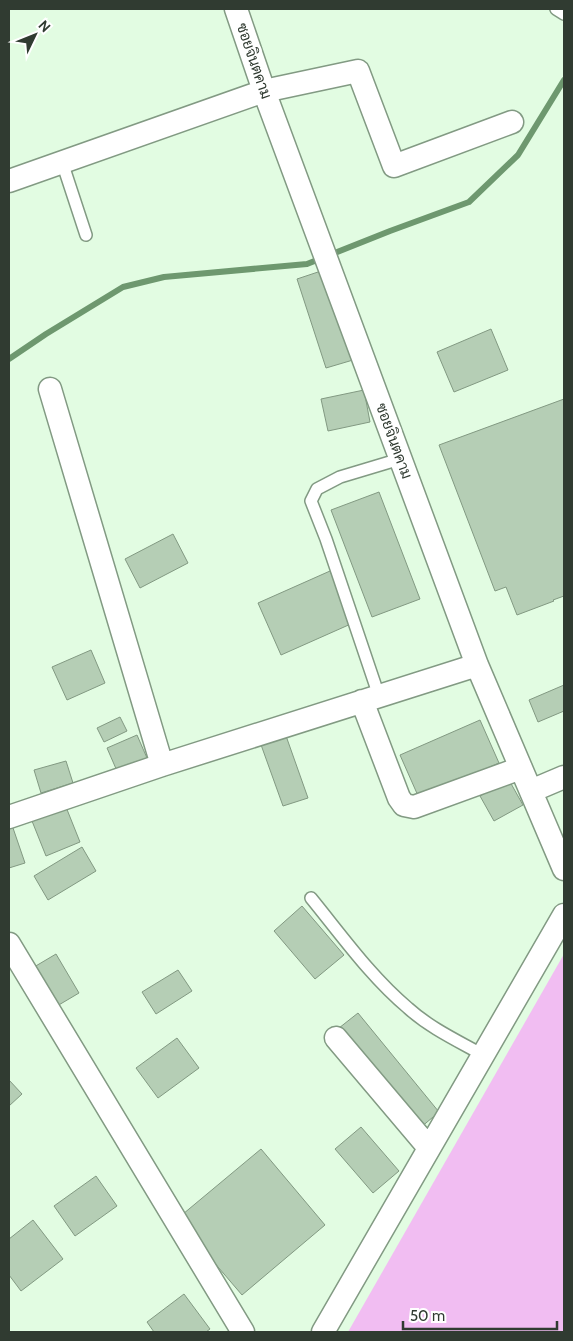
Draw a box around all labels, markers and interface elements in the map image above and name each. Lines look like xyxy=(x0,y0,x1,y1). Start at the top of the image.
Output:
north arrow xyxy=(10,10,60,60)
text: N xyxy=(35,16,54,36)
street label: ซอยจินตคาม xyxy=(233,21,275,101)
street label: ซอยจินตคาม xyxy=(372,401,416,481)
scale bar xyxy=(403,1298,557,1330)
text: 50 m xyxy=(410,1307,445,1325)

